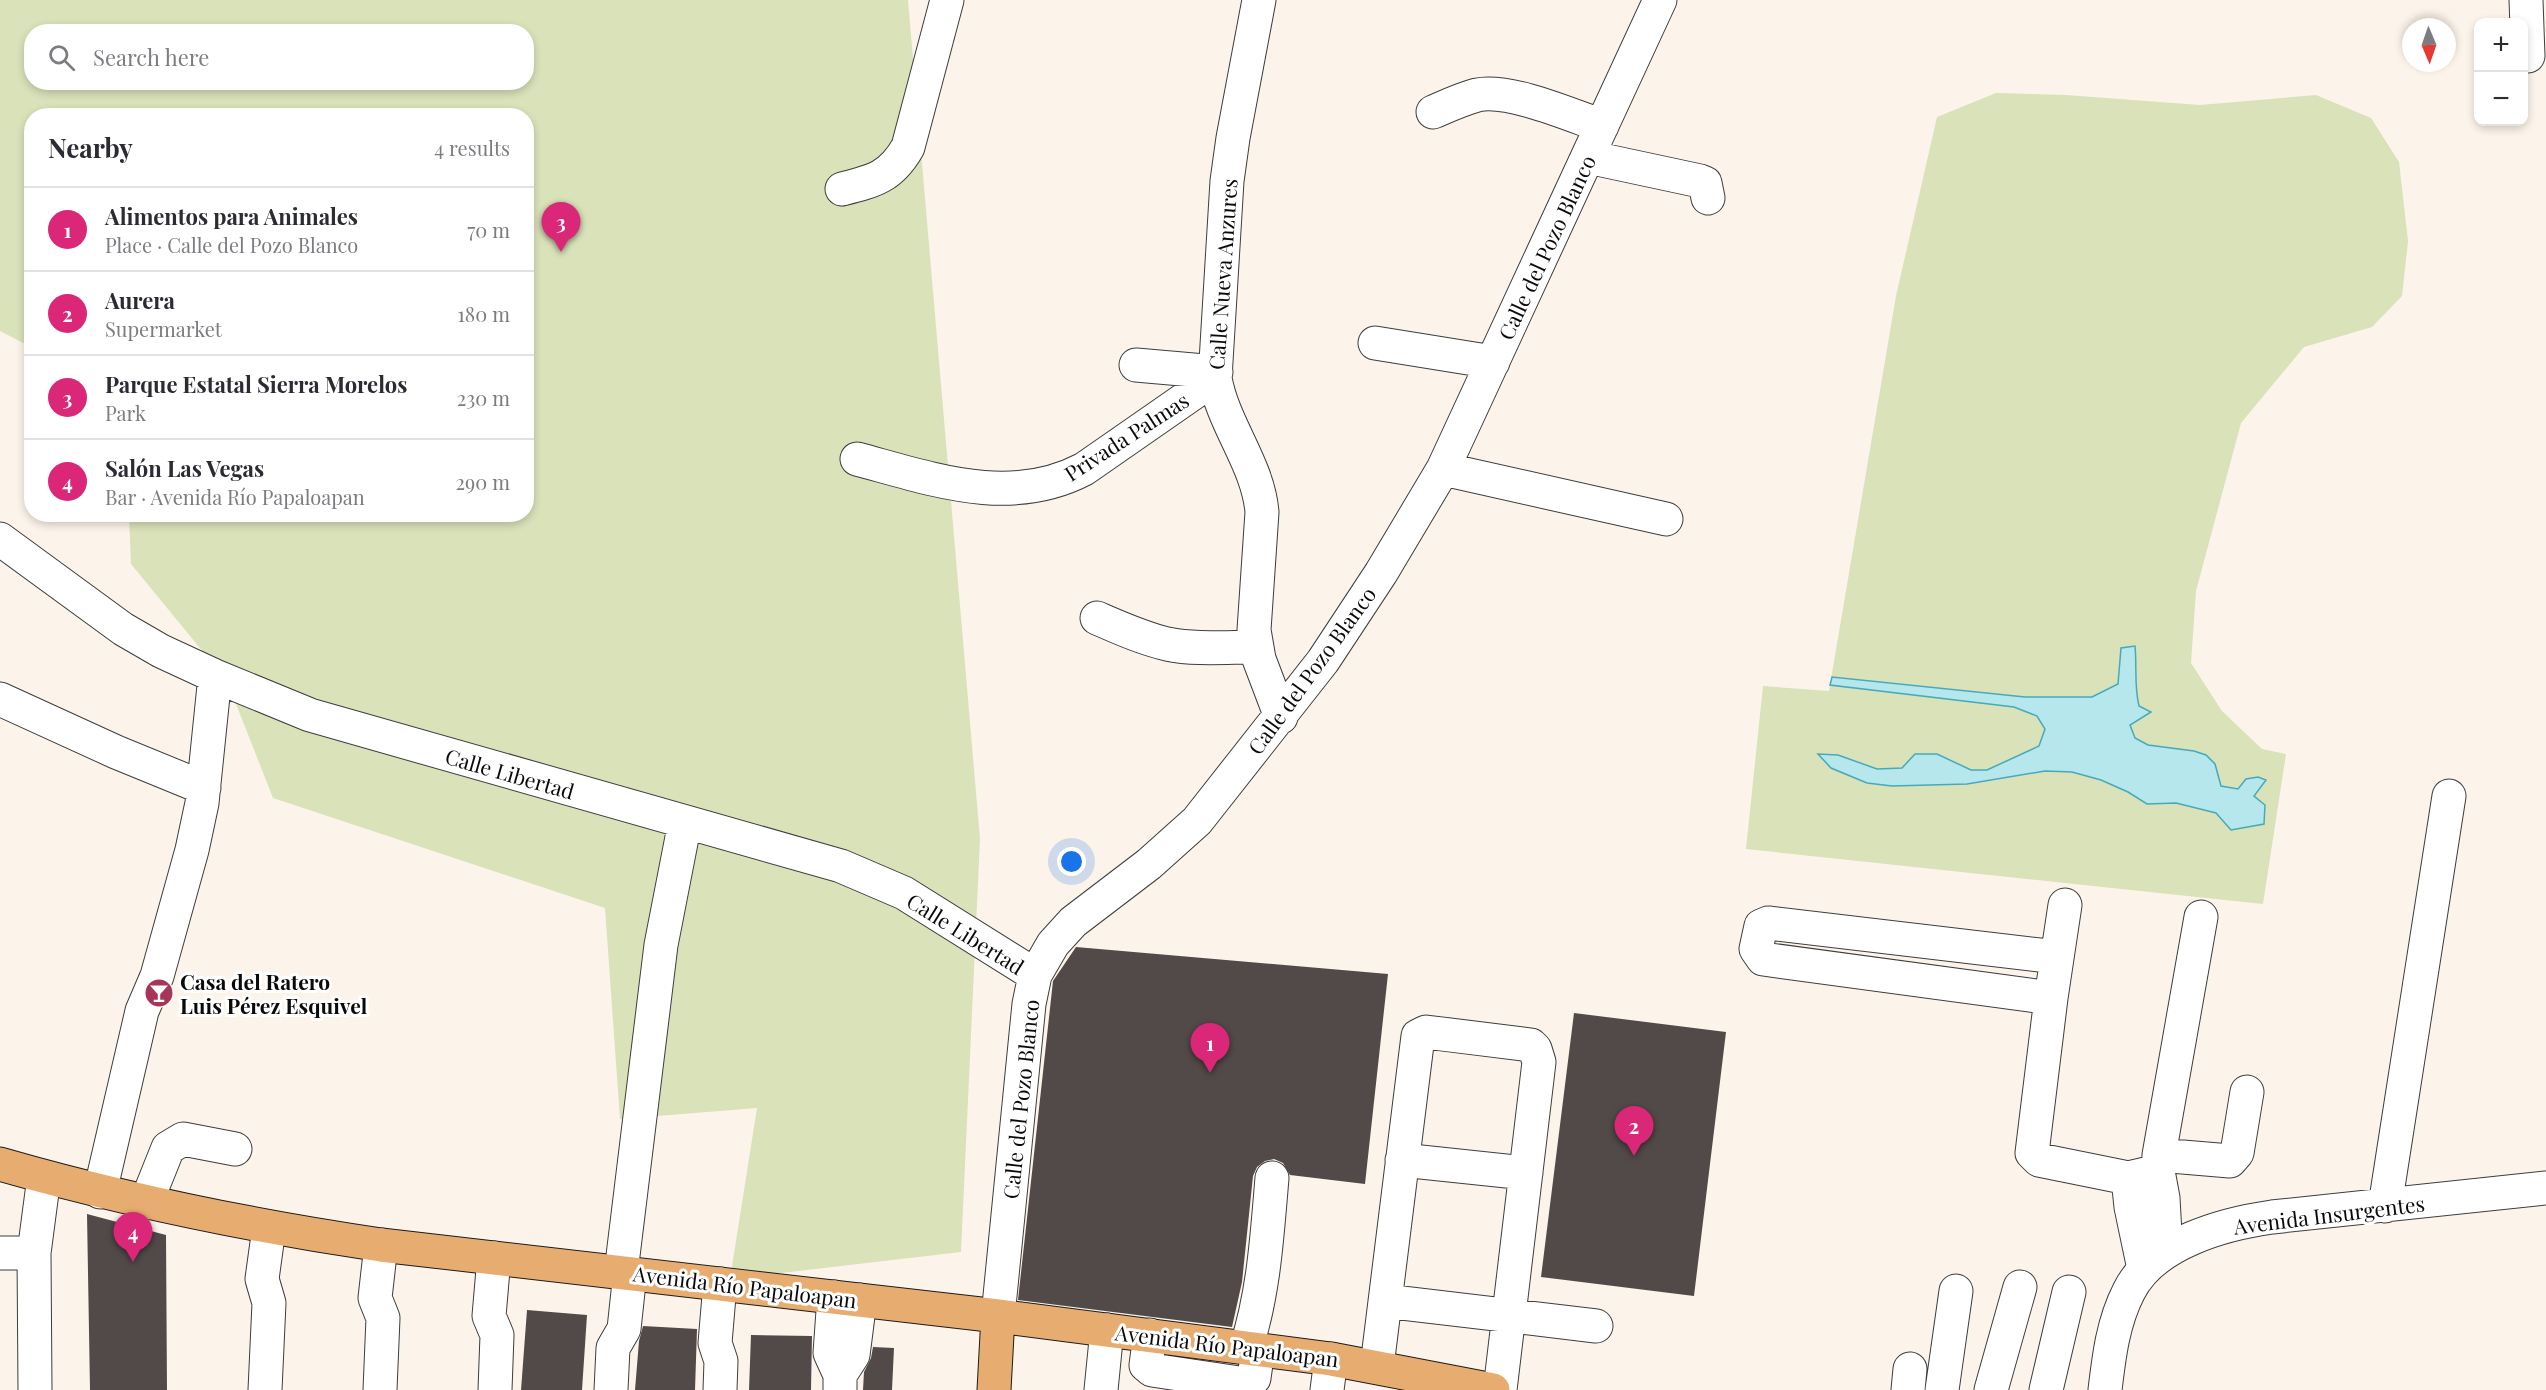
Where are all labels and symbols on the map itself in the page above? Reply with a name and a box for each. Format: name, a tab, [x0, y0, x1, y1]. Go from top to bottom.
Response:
north arrow	[2402, 18, 2456, 72]
street label: Calle del Pozo Blanco	[1491, 150, 1601, 344]
street label: Calle Nueva Anzures	[1201, 177, 1243, 371]
pin: 3	[542, 202, 580, 252]
street label: Privada Palmas	[1058, 385, 1194, 487]
street label: Calle del Pozo Blanco	[1241, 581, 1381, 759]
street label: Calle Libertad	[442, 741, 578, 805]
your location	[1057, 847, 1086, 876]
street label: Calle Libertad	[902, 886, 1030, 980]
place label: Casa del Ratero Luis Pérez Esquivel	[180, 967, 368, 1019]
bar icon: Casa del Ratero Luis Pérez Esquivel	[143, 977, 175, 1009]
street label: Calle del Pozo Blanco	[996, 998, 1044, 1200]
pin: 1	[1190, 1024, 1230, 1073]
pin: 2	[1614, 1106, 1654, 1156]
street label: Avenida Insurgentes	[2231, 1188, 2426, 1240]
pin: 4	[114, 1212, 152, 1262]
street label: Avenida Río Papaloapan	[631, 1258, 859, 1314]
street label: Avenida Río Papaloapan	[1113, 1317, 1341, 1373]

